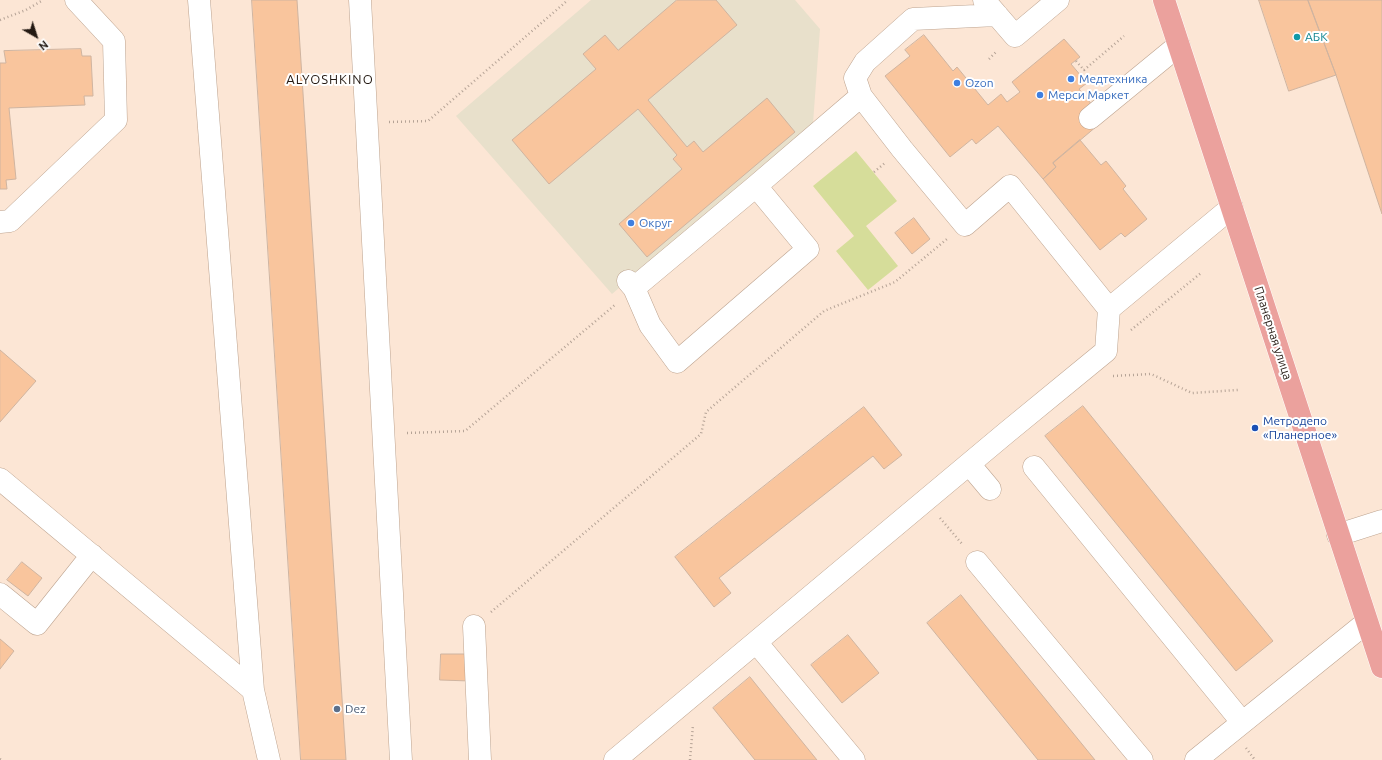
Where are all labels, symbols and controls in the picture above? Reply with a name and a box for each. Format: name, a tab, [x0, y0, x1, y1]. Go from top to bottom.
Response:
north arrow	[16, 16, 56, 56]
place label: АБК	[1305, 30, 1327, 44]
marker: АБК	[1292, 32, 1302, 42]
text: N	[37, 38, 51, 53]
district label: ALYOSHKINO	[286, 72, 374, 88]
place label: Медтехника	[1079, 72, 1148, 86]
marker: Медтехника	[1066, 74, 1076, 84]
place label: Ozon	[965, 76, 994, 90]
marker: Ozon	[952, 78, 962, 88]
place label: Мерси Маркет	[1048, 88, 1129, 102]
marker: Мерси Маркет	[1035, 90, 1045, 100]
place label: Округ	[639, 216, 672, 230]
marker: Округ	[626, 218, 636, 228]
street label: Планерная улица	[1251, 284, 1295, 382]
place label: Метродепо «Планерное»	[1263, 414, 1337, 442]
marker: Метродепо «Планерное»	[1250, 423, 1260, 433]
place label: Dez	[345, 702, 366, 716]
marker: Dez	[332, 704, 342, 714]

